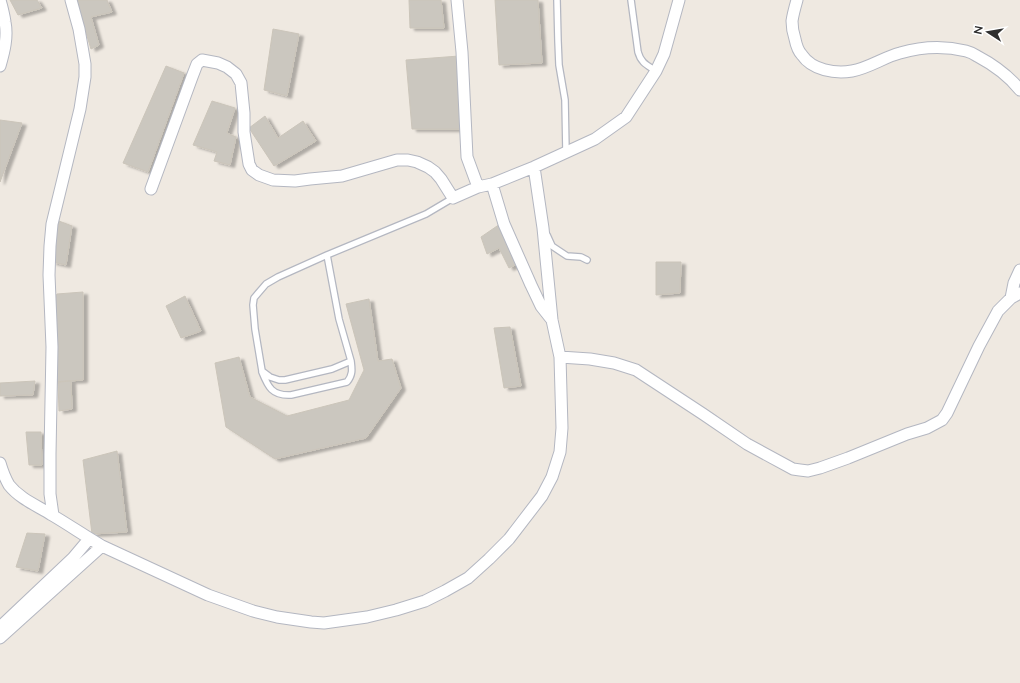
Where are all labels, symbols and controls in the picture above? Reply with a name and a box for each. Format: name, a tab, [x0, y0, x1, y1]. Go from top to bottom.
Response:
north arrow	[968, 12, 1008, 52]
text: N	[970, 24, 985, 35]

